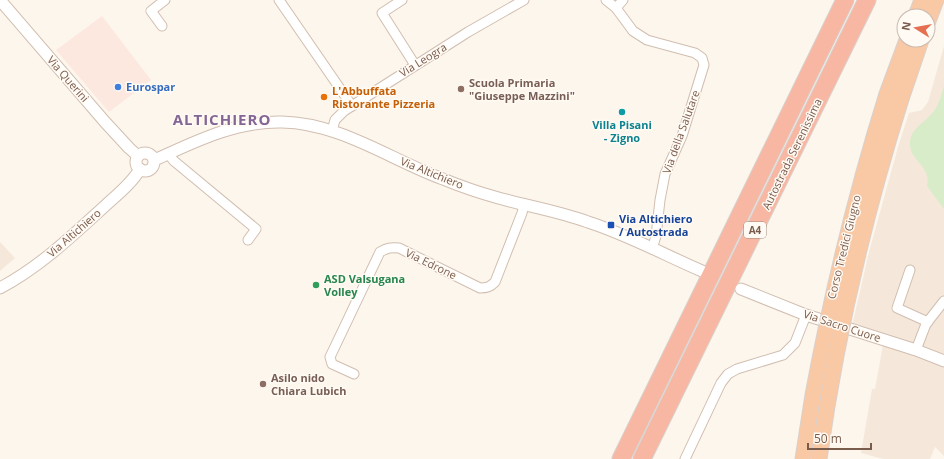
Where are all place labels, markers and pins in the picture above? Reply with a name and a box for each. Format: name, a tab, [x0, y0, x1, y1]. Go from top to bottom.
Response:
place label: Scuola Primaria "Giuseppe Mazzini"	[469, 75, 575, 103]
place label: Eurospar	[126, 79, 175, 94]
marker: Eurospar	[113, 82, 123, 92]
place label: L'Abbuffata Ristorante Pizzeria	[332, 83, 435, 111]
marker: Scuola Primaria "Giuseppe Mazzini"	[456, 84, 466, 94]
marker: L'Abbuffata Ristorante Pizzeria	[319, 92, 329, 102]
marker: Villa Pisani - Zigno	[617, 107, 627, 117]
place label: Villa Pisani - Zigno	[592, 117, 652, 145]
place label: Via Altichiero / Autostrada	[619, 211, 693, 239]
marker: Via Altichiero / Autostrada	[606, 220, 616, 230]
place label: ASD Valsugana Volley	[324, 271, 405, 299]
marker: ASD Valsugana Volley	[311, 280, 321, 290]
place label: Asilo nido Chiara Lubich	[271, 370, 346, 398]
marker: Asilo nido Chiara Lubich	[258, 379, 268, 389]

